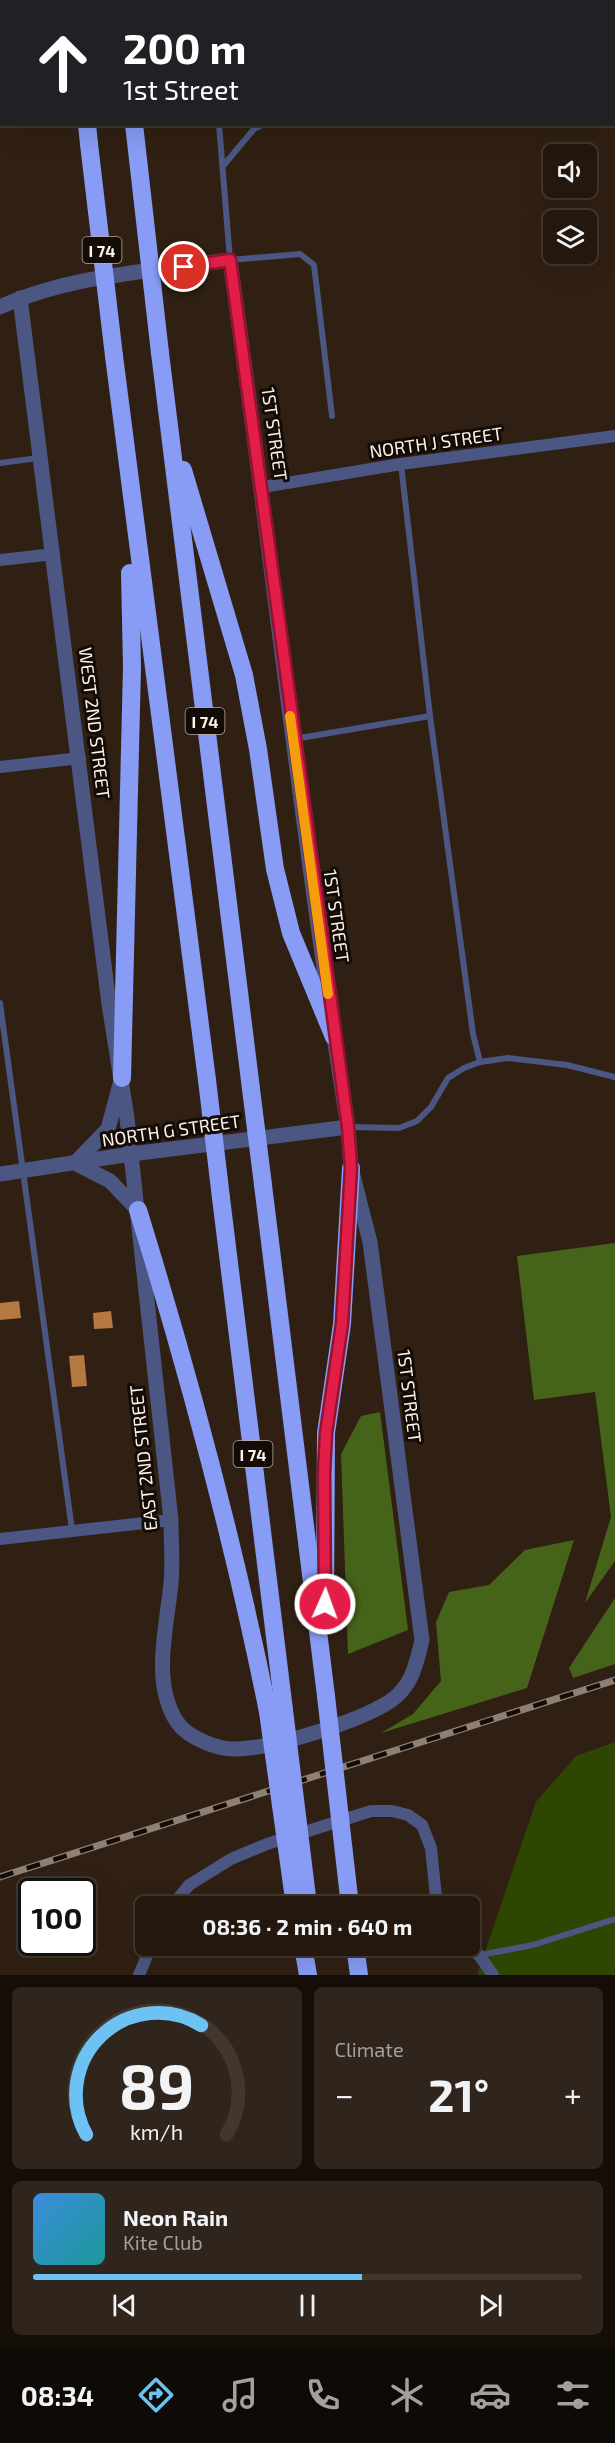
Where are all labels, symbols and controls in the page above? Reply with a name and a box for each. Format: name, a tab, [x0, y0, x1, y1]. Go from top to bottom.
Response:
text: 200 m	[123, 22, 246, 72]
icon: ahead	[24, 24, 102, 102]
text: 1st Street	[123, 73, 239, 105]
map controls	[543, 144, 597, 264]
button: sound	[543, 144, 597, 198]
button: layers	[543, 210, 597, 264]
road number: I 74	[82, 237, 122, 263]
pin	[158, 241, 209, 292]
icon: arrive	[167, 250, 200, 283]
street label: 1ST STREET	[258, 386, 292, 482]
street label: NORTH J STREET	[368, 422, 505, 462]
street label: WEST 2ND STREET	[75, 646, 115, 800]
road number: I 74	[186, 708, 224, 734]
street label: 1ST STREET	[320, 868, 354, 964]
street label: NORTH G STREET	[100, 1109, 242, 1151]
street label: 1ST STREET	[393, 1348, 427, 1444]
street label: EAST 2ND STREET	[124, 1383, 162, 1532]
road number: I 74	[234, 1441, 272, 1467]
position arrow	[293, 1572, 357, 1636]
speed limit sign: 100	[18, 1878, 96, 1956]
text: 08:36 · 2 min · 640 m	[203, 1913, 412, 1939]
text: Climate	[335, 2037, 404, 2061]
text: 89	[119, 2047, 195, 2122]
text: 21°	[428, 2067, 489, 2121]
text: −	[335, 2074, 354, 2114]
text: +	[564, 2074, 582, 2114]
text: km/h	[130, 2119, 183, 2144]
text: Neon Rain	[123, 2204, 228, 2230]
text: Kite Club	[123, 2230, 203, 2254]
icon: previous	[108, 2289, 141, 2322]
icon: pause	[291, 2289, 324, 2322]
icon: next	[474, 2289, 507, 2322]
icon: directions	[135, 2374, 177, 2416]
icon: music	[219, 2374, 261, 2416]
icon: phone	[302, 2374, 344, 2416]
icon: climate	[386, 2374, 428, 2416]
icon: car	[469, 2374, 511, 2416]
icon: filters	[552, 2374, 594, 2416]
text: 08:34	[21, 2379, 94, 2411]

